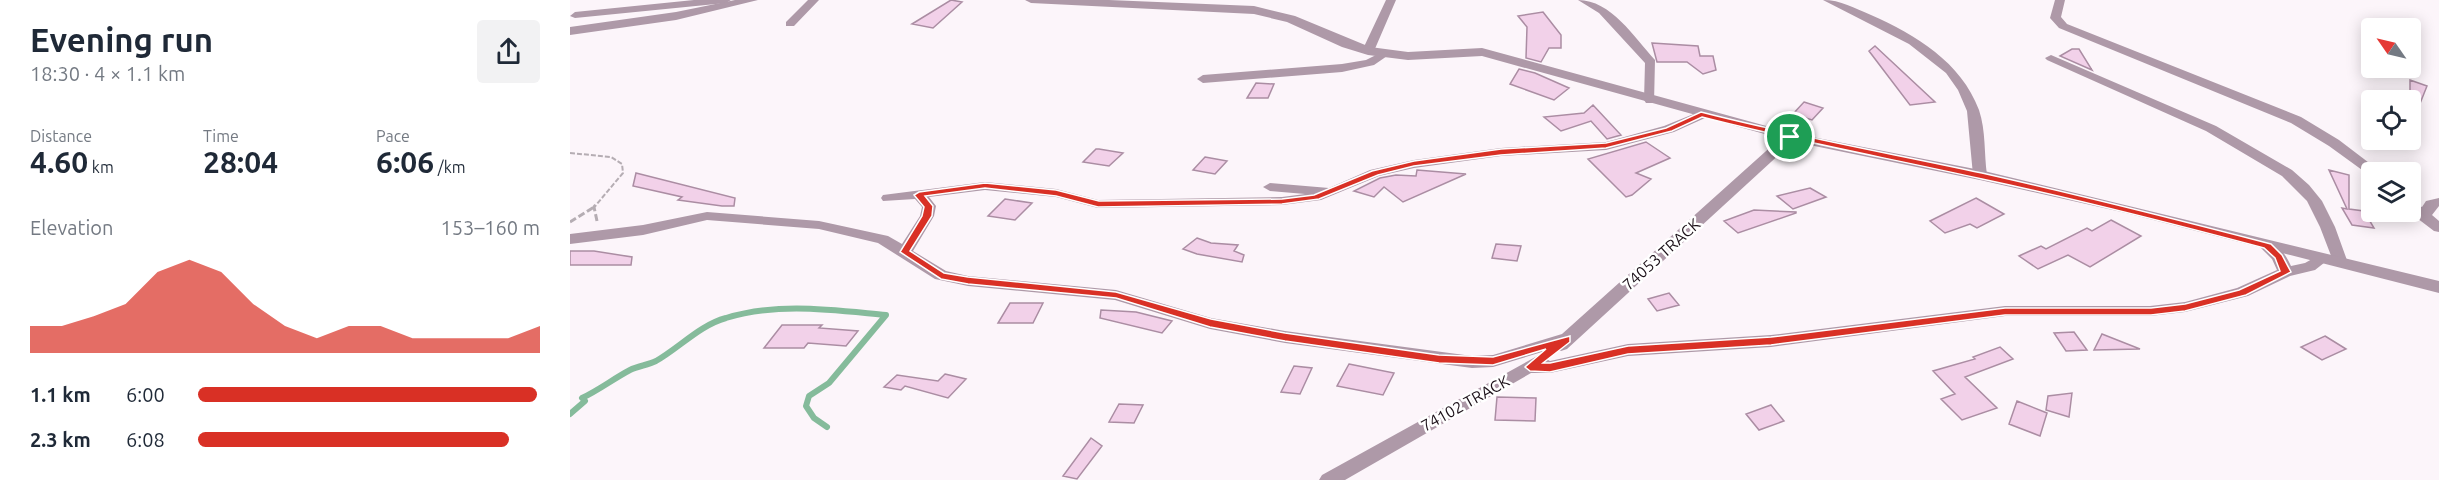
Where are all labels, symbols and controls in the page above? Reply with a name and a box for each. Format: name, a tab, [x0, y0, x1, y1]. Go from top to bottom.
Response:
north arrow	[2361, 18, 2421, 78]
map controls	[2361, 18, 2421, 222]
button: share	[477, 20, 540, 83]
text: Evening run	[30, 21, 213, 58]
text: 18:30 · 4 × 1.1 km	[30, 62, 185, 85]
button: locate	[2361, 90, 2421, 150]
pin	[1764, 111, 1815, 162]
icon: arrive	[1773, 120, 1806, 153]
text: Distance	[30, 127, 92, 145]
text: Time	[203, 127, 239, 145]
text: Pace	[376, 127, 410, 145]
text: 4.60	[30, 145, 88, 179]
text: 28:04	[203, 145, 278, 179]
text: 6:06	[376, 145, 434, 179]
text: km	[88, 158, 114, 176]
text: /km	[434, 158, 466, 176]
button: layers	[2361, 162, 2421, 222]
street label: 74053 TRACK	[1619, 214, 1704, 293]
text: Elevation	[30, 216, 113, 239]
text: 153–160 m	[441, 216, 540, 239]
street label: 74102 TRACK	[1418, 371, 1512, 435]
text: 1.1 km	[30, 383, 91, 406]
text: 6:00	[126, 383, 165, 406]
text: 2.3 km	[30, 428, 91, 451]
text: 6:08	[126, 428, 165, 451]

